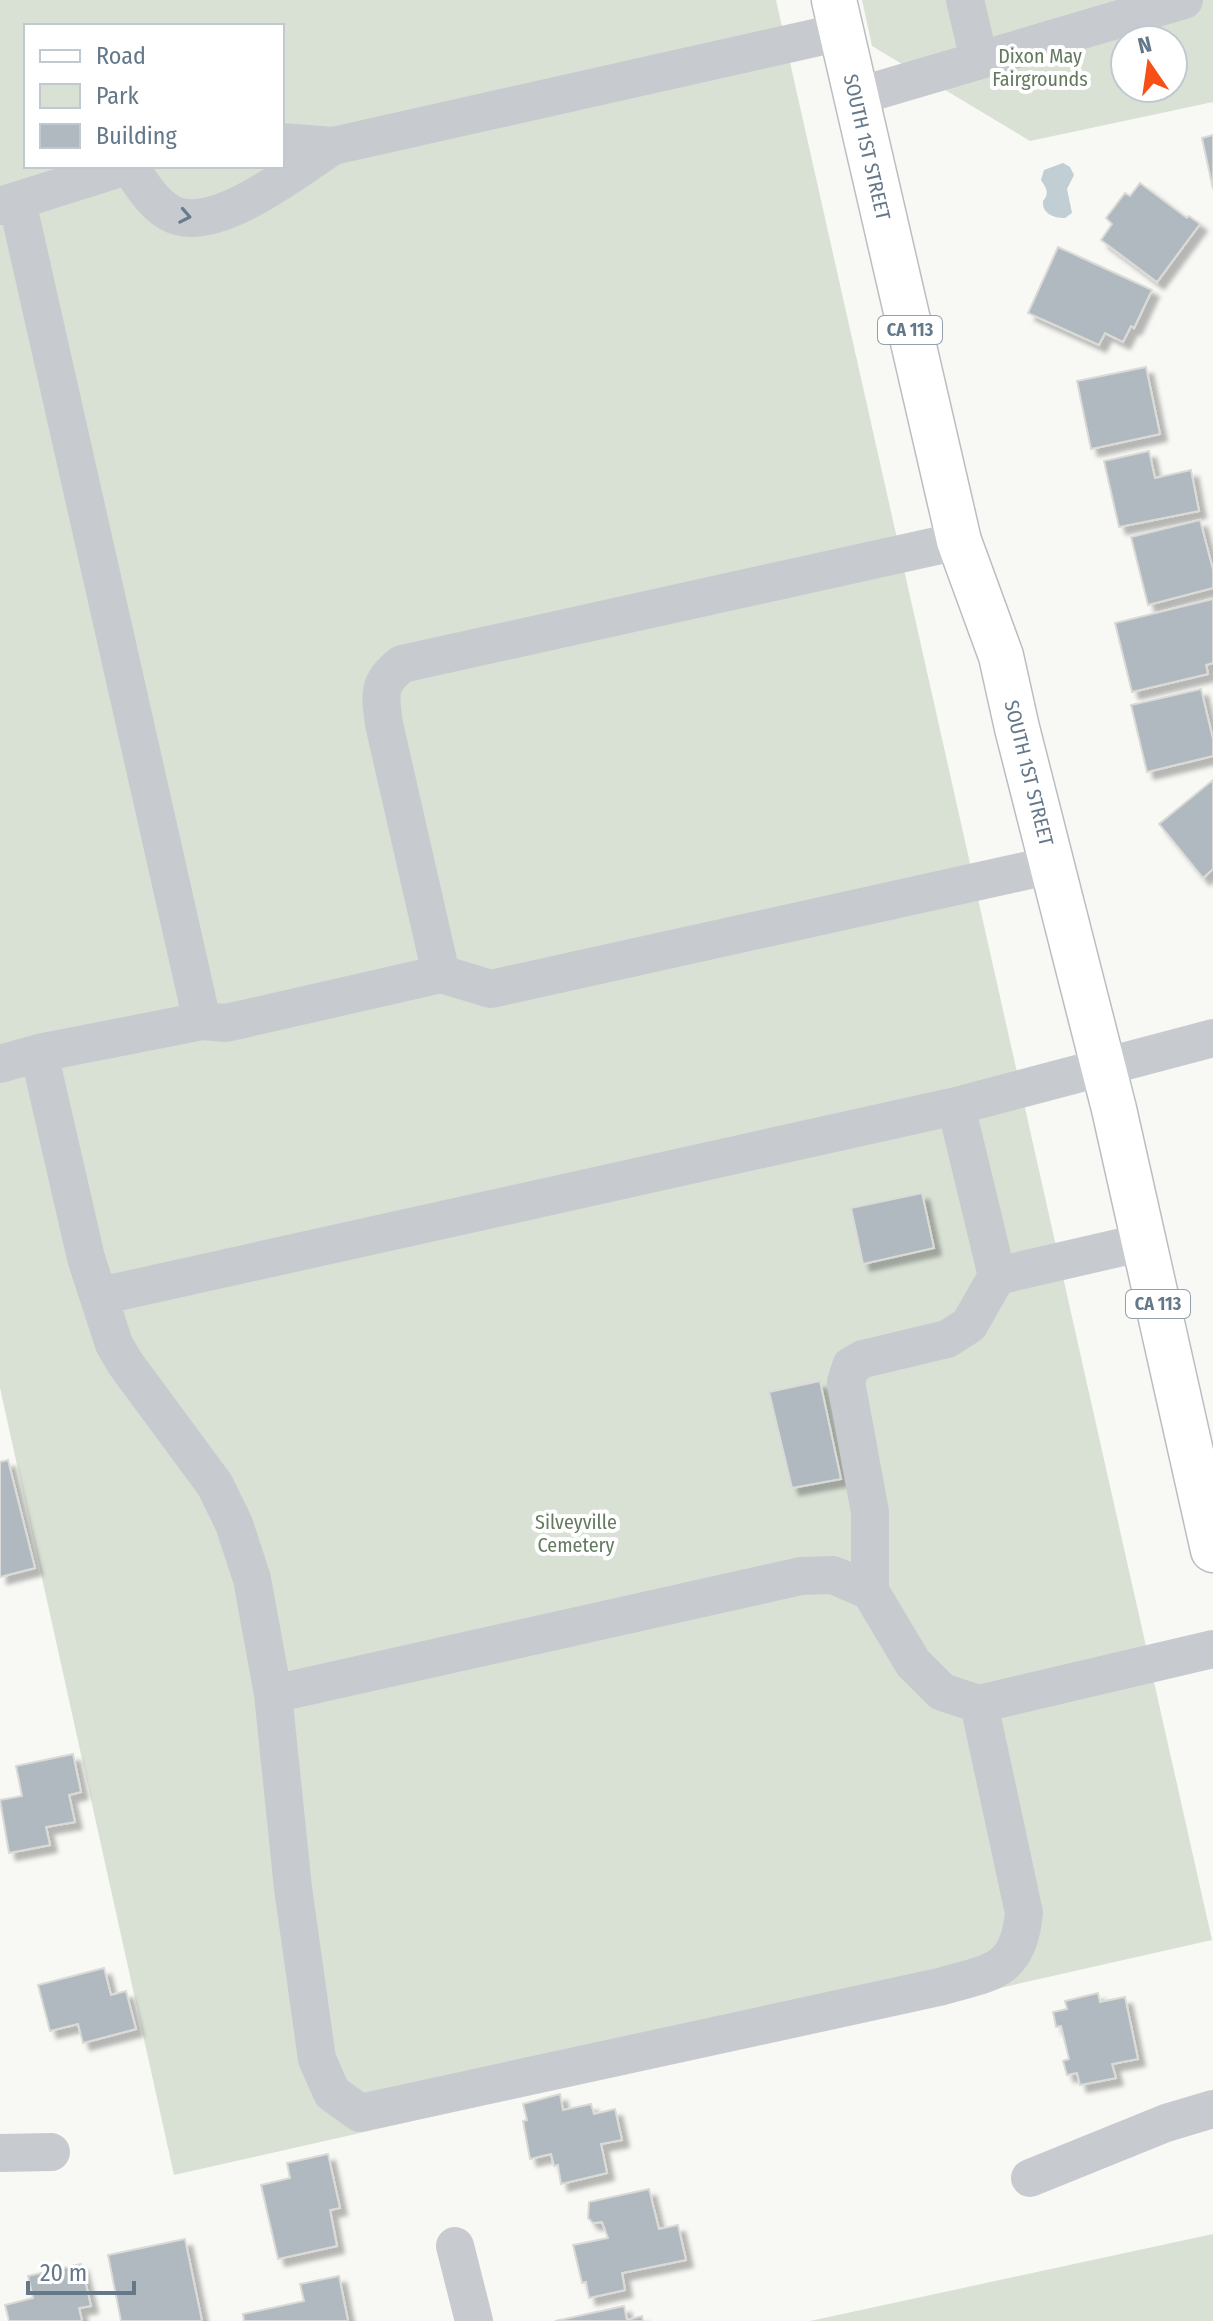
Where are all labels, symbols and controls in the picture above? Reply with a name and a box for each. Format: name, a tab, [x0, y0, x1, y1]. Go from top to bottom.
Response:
legend	[24, 24, 284, 168]
north arrow	[1109, 24, 1189, 104]
text: N	[1135, 30, 1154, 60]
text: Road	[96, 42, 146, 70]
park label: Dixon May Fairgrounds	[992, 44, 1088, 91]
street label: SOUTH 1ST STREET	[839, 72, 896, 223]
text: Park	[96, 82, 139, 110]
text: Building	[96, 122, 178, 150]
one-way arrow	[178, 207, 191, 224]
road number: CA 113	[878, 316, 942, 344]
street label: SOUTH 1ST STREET	[999, 698, 1059, 849]
road number: CA 113	[1126, 1290, 1190, 1318]
park label: Silveyville Cemetery	[535, 1510, 617, 1557]
scale bar	[28, 2245, 134, 2295]
text: 20 m	[40, 2259, 87, 2287]

